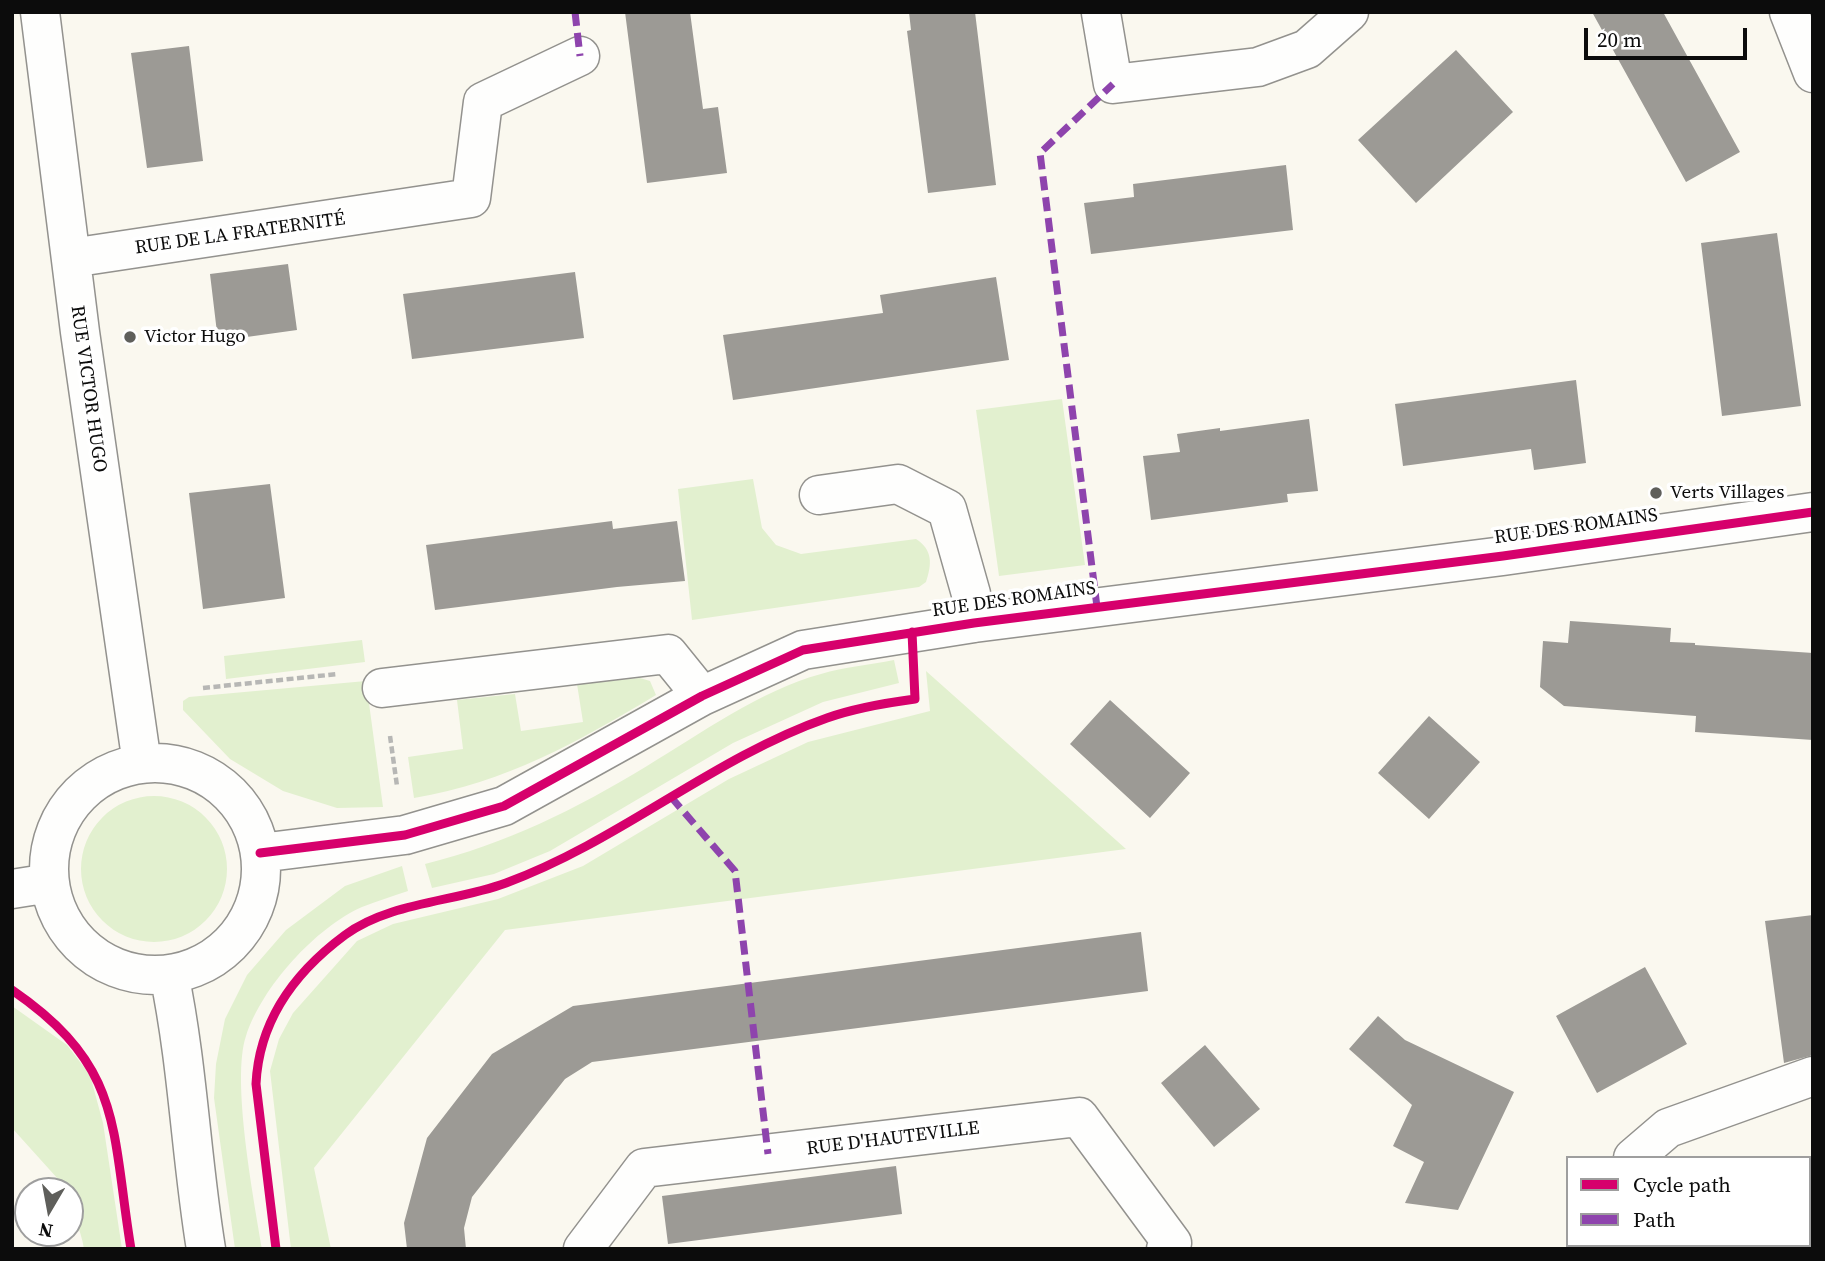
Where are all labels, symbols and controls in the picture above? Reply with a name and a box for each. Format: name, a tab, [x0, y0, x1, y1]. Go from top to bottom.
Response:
scale bar	[1587, 14, 1750, 58]
text: 20 m	[1597, 25, 1642, 54]
street label: RUE DE LA FRATERNITÉ	[133, 208, 347, 260]
street label: RUE VICTOR HUGO	[65, 304, 111, 474]
place label: Victor Hugo	[144, 326, 246, 348]
marker: Victor Hugo	[122, 329, 138, 345]
place label: Verts Villages	[1670, 482, 1784, 504]
marker: Verts Villages	[1648, 485, 1664, 501]
street label: RUE DES ROMAINS	[1493, 504, 1659, 550]
street label: RUE DES ROMAINS	[931, 577, 1097, 623]
street label: RUE D'HAUTEVILLE	[805, 1117, 981, 1161]
legend	[1566, 1156, 1811, 1247]
text: Cycle path	[1633, 1170, 1731, 1199]
north arrow	[14, 1177, 84, 1247]
text: Path	[1633, 1205, 1676, 1234]
text: N	[37, 1217, 55, 1245]

